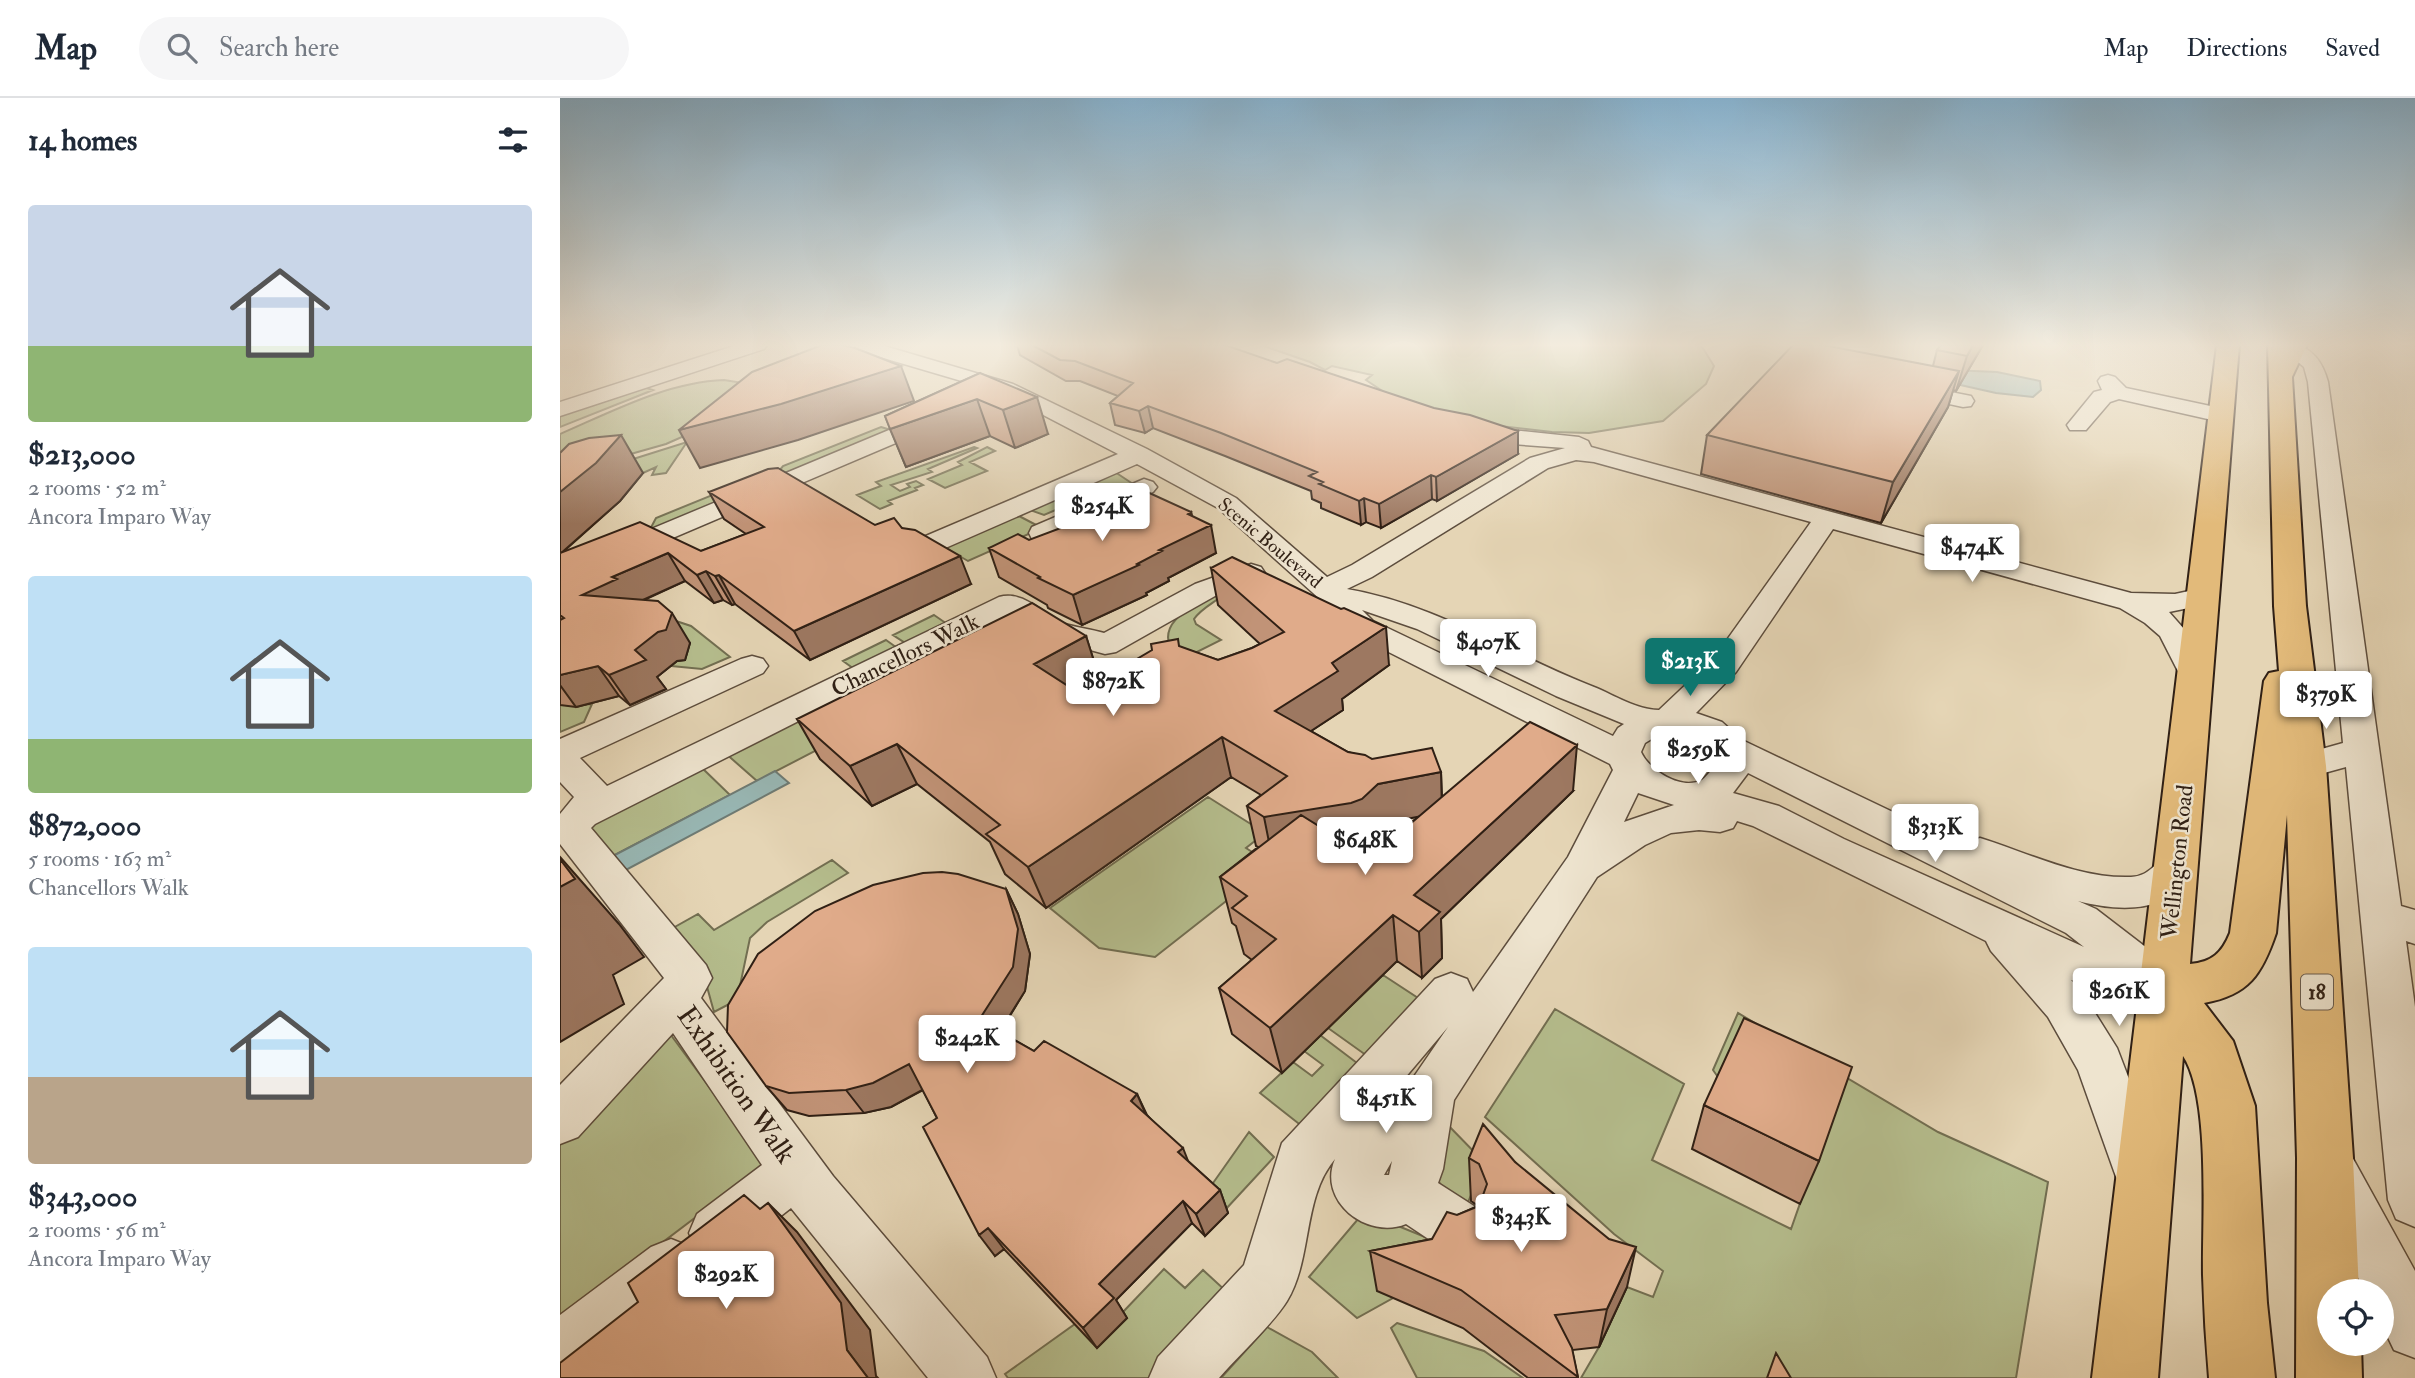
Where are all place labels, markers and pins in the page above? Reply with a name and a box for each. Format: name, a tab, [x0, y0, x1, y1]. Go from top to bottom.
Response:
pin: $254K	[1053, 484, 1151, 543]
pin: $474K	[1923, 524, 2021, 584]
pin: $407K	[1439, 620, 1537, 679]
pin: $213K	[1641, 638, 1739, 698]
pin: $872K	[1064, 658, 1162, 718]
pin: $379K	[2277, 672, 2375, 731]
pin: $259K	[1649, 726, 1747, 786]
pin: $313K	[1886, 804, 1984, 864]
pin: $648K	[1316, 818, 1414, 877]
pin: $261K	[2070, 968, 2168, 1028]
pin: $242K	[918, 1016, 1016, 1075]
pin: $451K	[1337, 1076, 1435, 1135]
pin: $343K	[1472, 1194, 1570, 1254]
pin: $292K	[677, 1252, 775, 1311]

